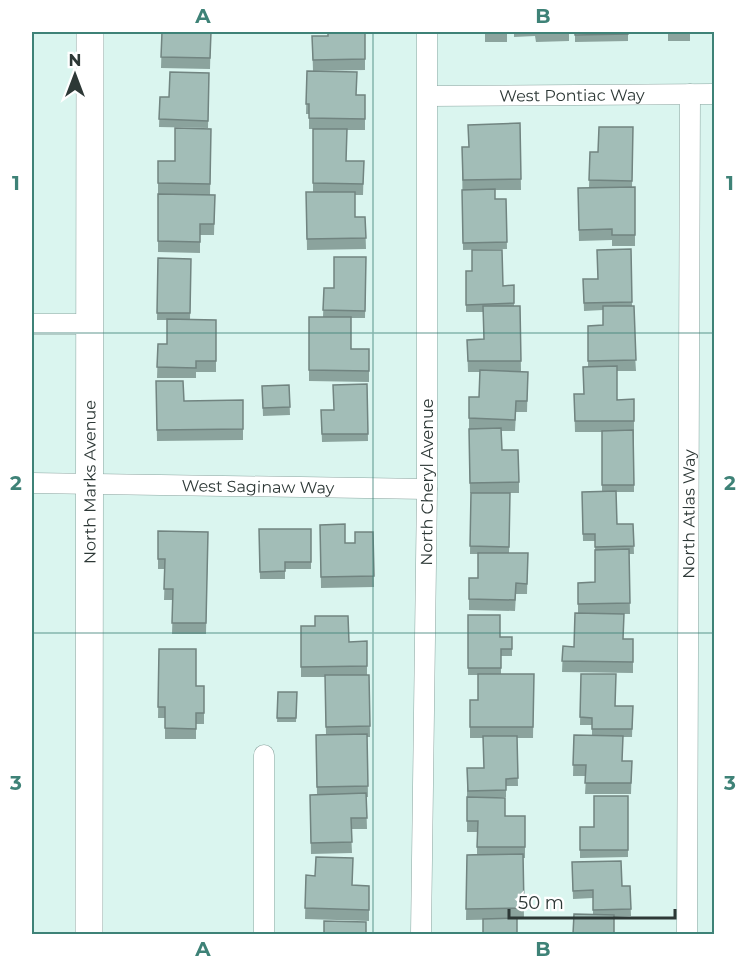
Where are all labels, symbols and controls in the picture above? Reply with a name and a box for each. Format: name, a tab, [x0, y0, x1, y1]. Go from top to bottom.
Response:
text: A	[194, 4, 211, 28]
text: B	[535, 4, 551, 28]
north arrow	[45, 45, 105, 105]
text: N	[69, 51, 81, 70]
street label: West Pontiac Way	[499, 85, 645, 105]
text: 1	[12, 171, 20, 195]
text: 1	[726, 171, 734, 195]
street label: North Cheryl Avenue	[416, 399, 437, 566]
street label: North Marks Avenue	[80, 400, 99, 564]
street label: North Atlas Way	[679, 449, 698, 579]
text: 2	[10, 471, 22, 495]
text: 2	[724, 471, 736, 495]
street label: West Saginaw Way	[181, 476, 335, 497]
text: 3	[9, 771, 22, 795]
text: 3	[723, 771, 736, 795]
scale bar	[509, 882, 676, 920]
text: 50 m	[518, 892, 564, 914]
text: A	[194, 937, 211, 961]
text: B	[535, 937, 551, 961]

